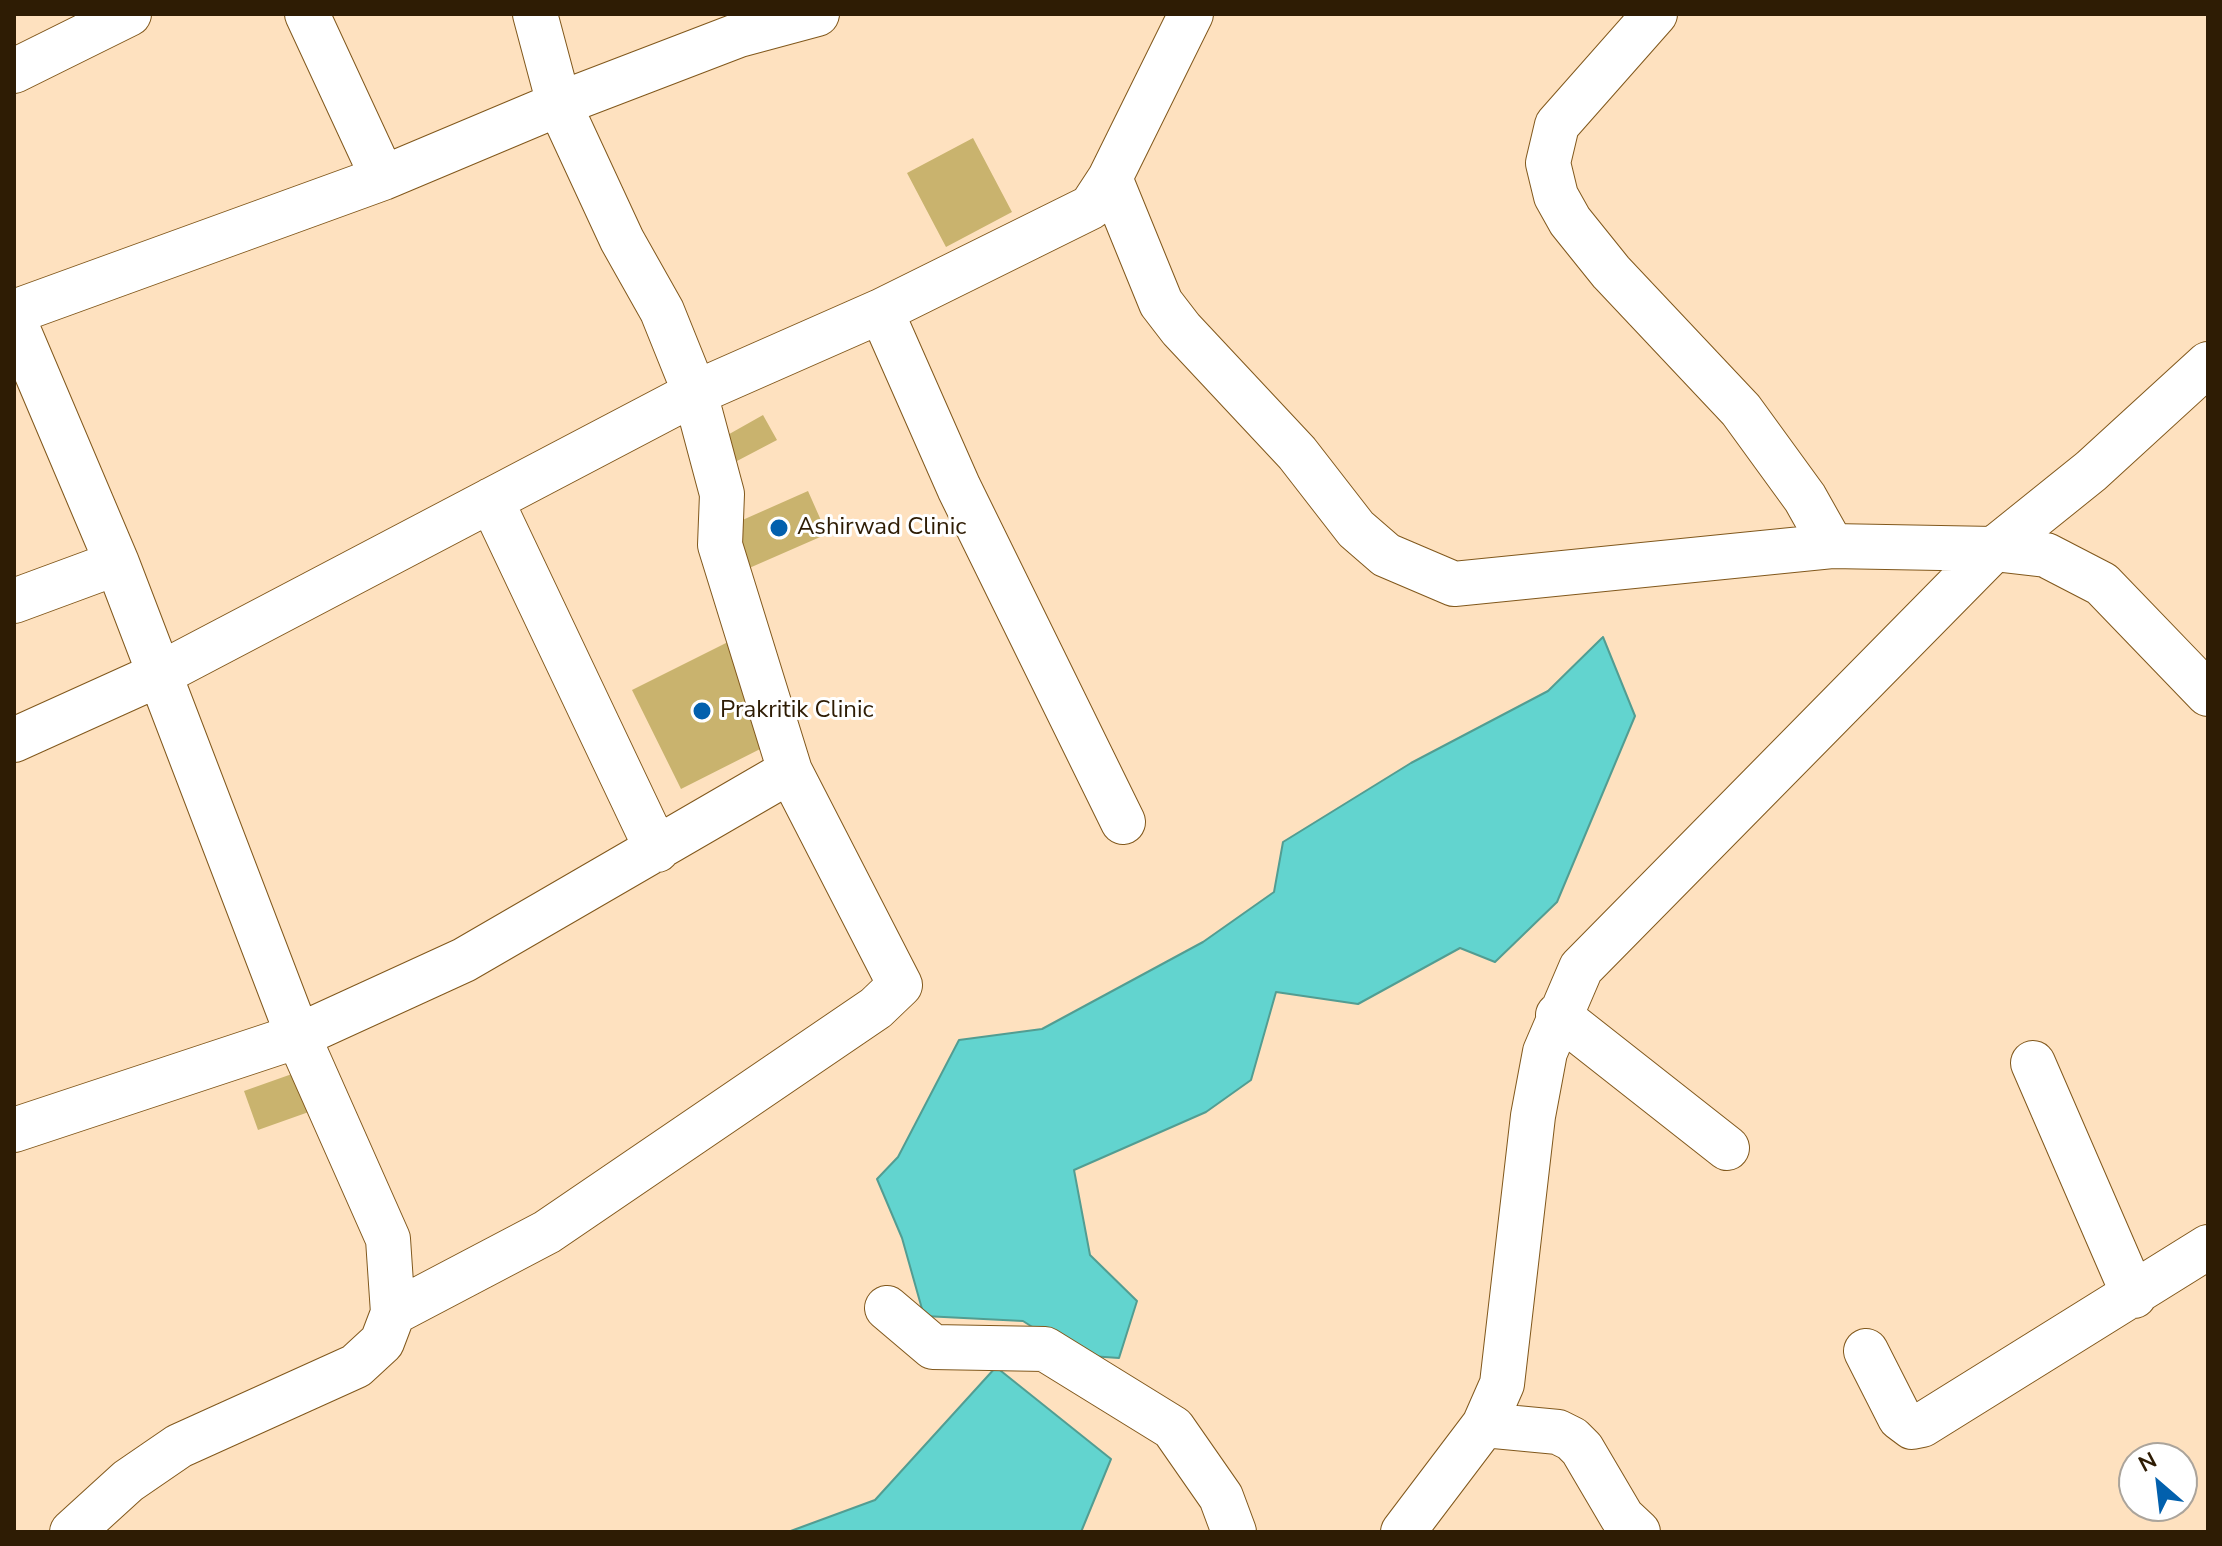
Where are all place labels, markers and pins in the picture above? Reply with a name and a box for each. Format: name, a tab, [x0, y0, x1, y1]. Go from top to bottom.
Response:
place label: Ashirwad Clinic	[797, 514, 966, 542]
marker: Ashirwad Clinic	[768, 517, 790, 539]
place label: Prakritik Clinic	[720, 697, 874, 725]
marker: Prakritik Clinic	[691, 700, 713, 722]

